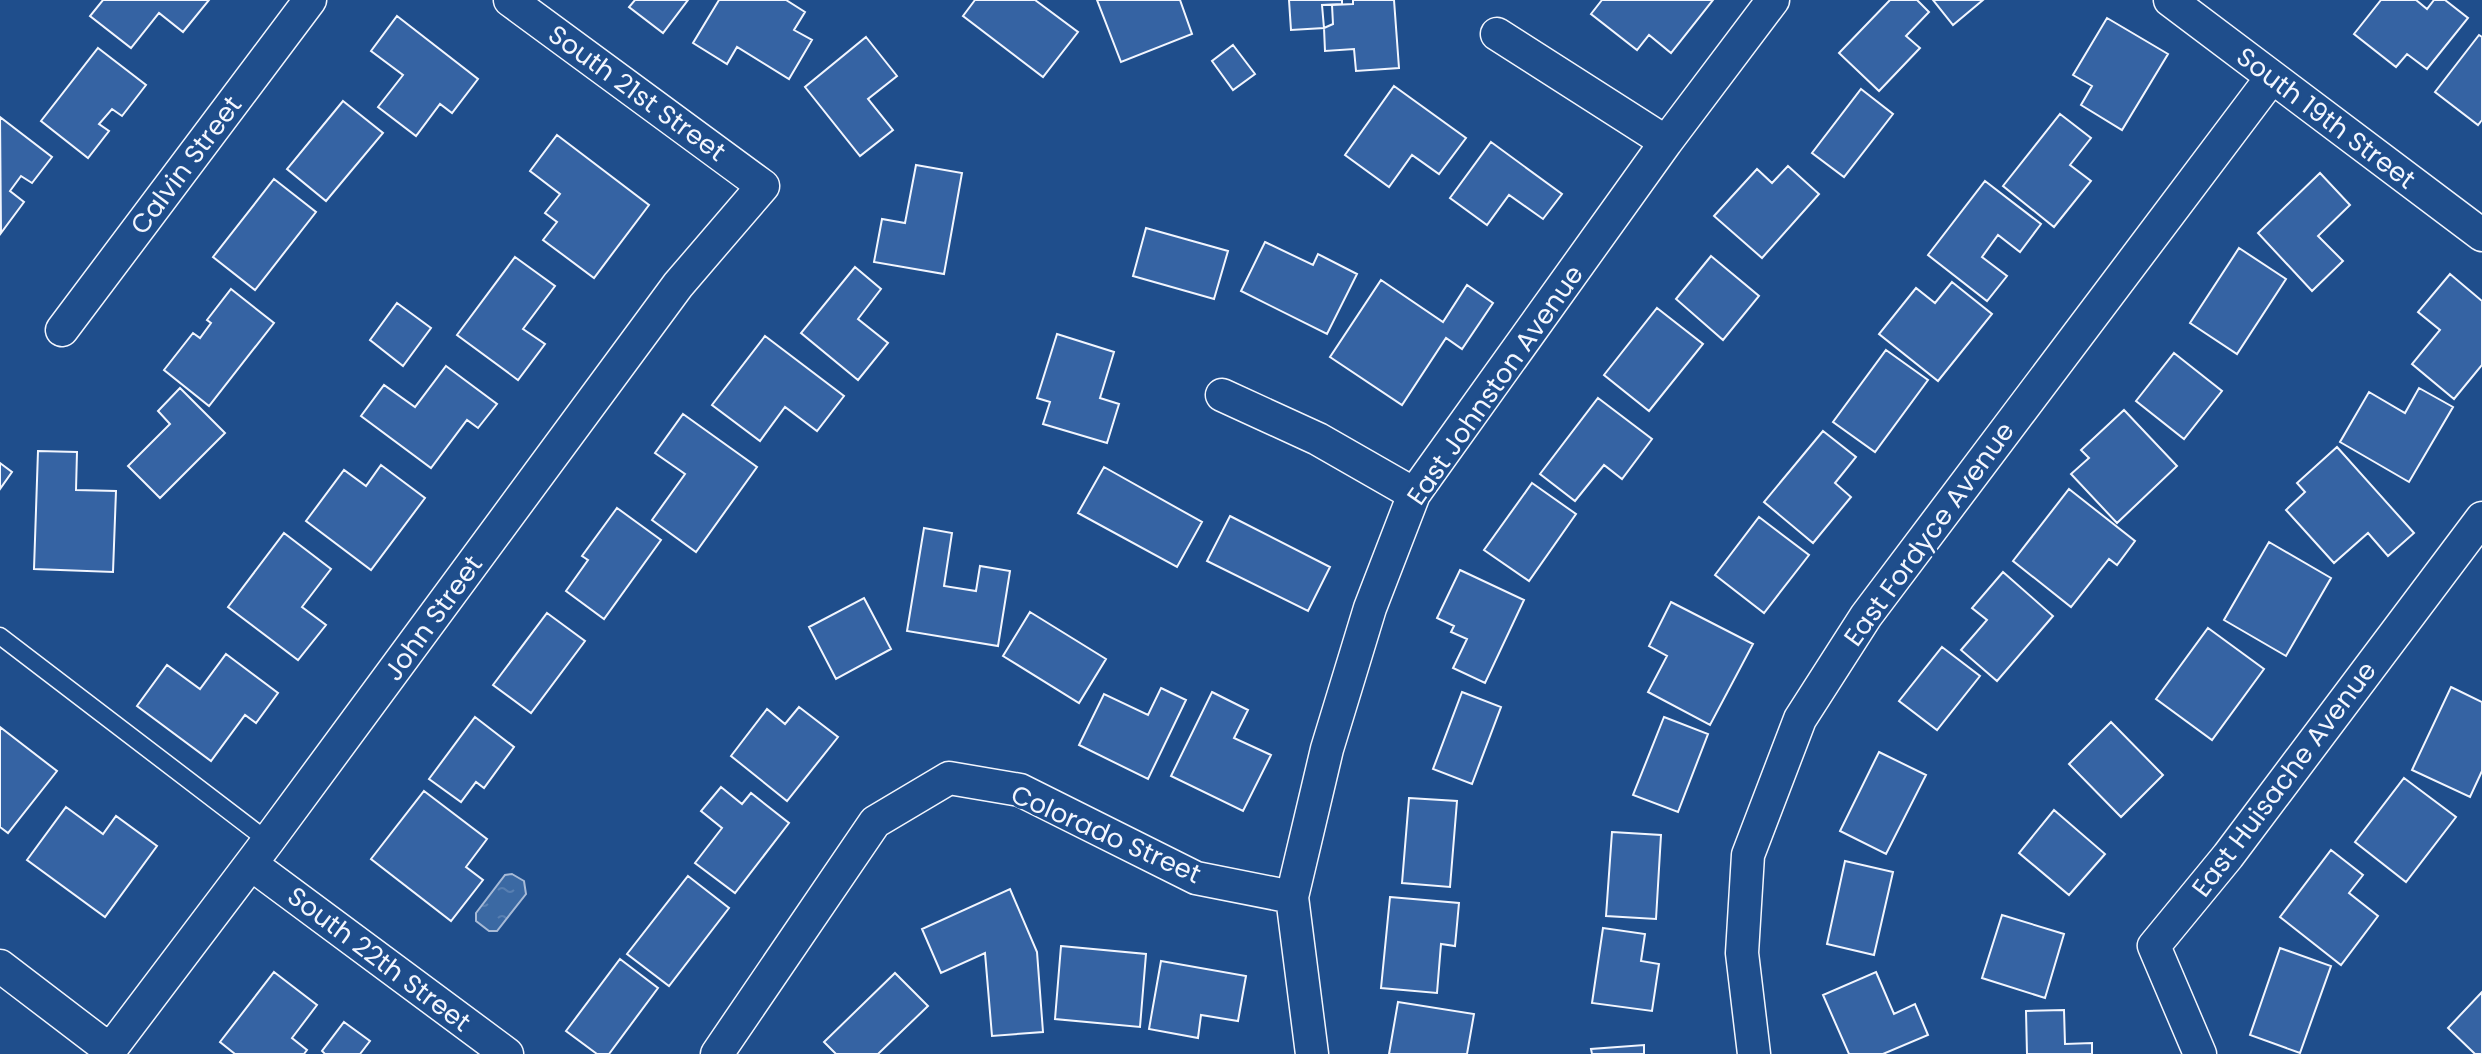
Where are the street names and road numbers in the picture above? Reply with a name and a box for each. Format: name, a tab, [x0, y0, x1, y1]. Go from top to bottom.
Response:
street label: South 21st Street	[541, 16, 733, 170]
street label: South 19th Street	[2229, 39, 2423, 197]
street label: Calvin Street	[122, 88, 250, 242]
street label: East Johnston Avenue	[1398, 258, 1592, 512]
street label: East Fordyce Avenue	[1835, 415, 2023, 653]
street label: John Street	[375, 548, 491, 688]
street label: East Huisache Avenue	[2184, 654, 2384, 904]
street label: Colorado Street	[1005, 776, 1207, 892]
street label: South 22th Street	[280, 878, 478, 1040]

